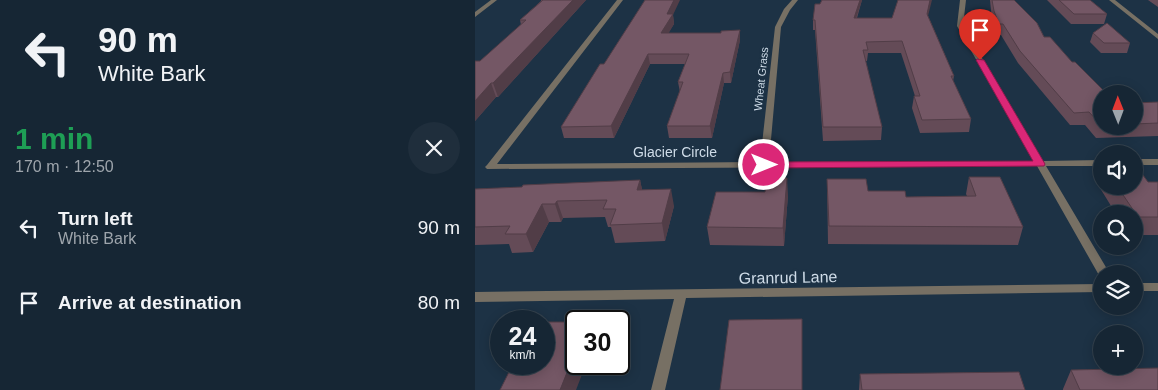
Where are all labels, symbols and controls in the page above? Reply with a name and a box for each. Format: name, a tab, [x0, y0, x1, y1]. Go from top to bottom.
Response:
pin	[959, 9, 1001, 60]
icon: arrive	[966, 16, 994, 44]
icon: left	[15, 20, 80, 85]
text: 90 m	[98, 20, 178, 59]
street label: Wheat Grass	[752, 46, 770, 112]
text: White Bark	[98, 61, 206, 86]
north arrow	[1093, 85, 1143, 135]
map controls	[1093, 85, 1143, 375]
text: 1 min	[15, 122, 93, 155]
button: close	[408, 122, 460, 174]
position arrow	[737, 138, 789, 190]
street label: Glacier Circle	[633, 144, 717, 160]
button: sound	[1093, 145, 1143, 195]
text: 170 m · 12:50	[15, 158, 114, 175]
button: search	[1093, 205, 1143, 255]
text: Turn left	[58, 208, 133, 229]
icon: left	[15, 214, 43, 242]
text: 90 m	[418, 217, 460, 238]
text: White Bark	[58, 230, 136, 247]
button: layers	[1093, 265, 1143, 315]
street label: Granrud Lane	[739, 268, 838, 287]
icon: arrive	[15, 289, 43, 317]
text: Arrive at destination	[58, 292, 242, 313]
text: 80 m	[418, 292, 460, 313]
speed limit sign: 30	[565, 310, 630, 375]
text: 24	[509, 322, 536, 350]
button: +	[1093, 325, 1143, 375]
text: km/h	[509, 348, 536, 362]

